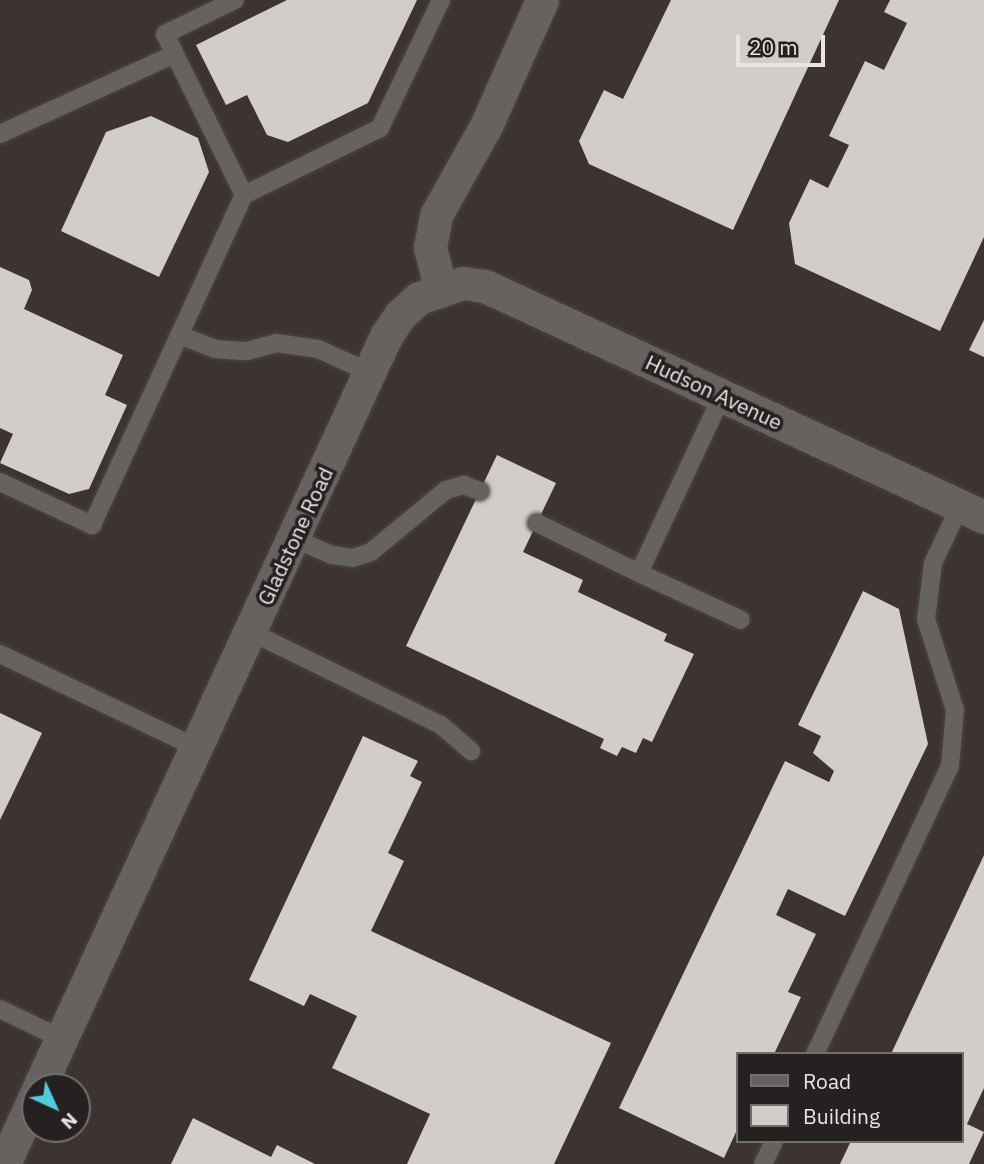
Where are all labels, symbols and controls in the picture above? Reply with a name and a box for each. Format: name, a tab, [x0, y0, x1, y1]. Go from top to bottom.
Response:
scale bar	[739, 21, 828, 65]
text: 20 m	[749, 33, 798, 61]
street label: Hudson Avenue	[642, 349, 786, 435]
street label: Gladstone Road	[252, 463, 338, 609]
legend	[736, 1052, 963, 1143]
text: Road	[803, 1067, 851, 1095]
north arrow	[21, 1073, 91, 1143]
text: Building	[803, 1102, 880, 1130]
text: N	[56, 1108, 83, 1135]

